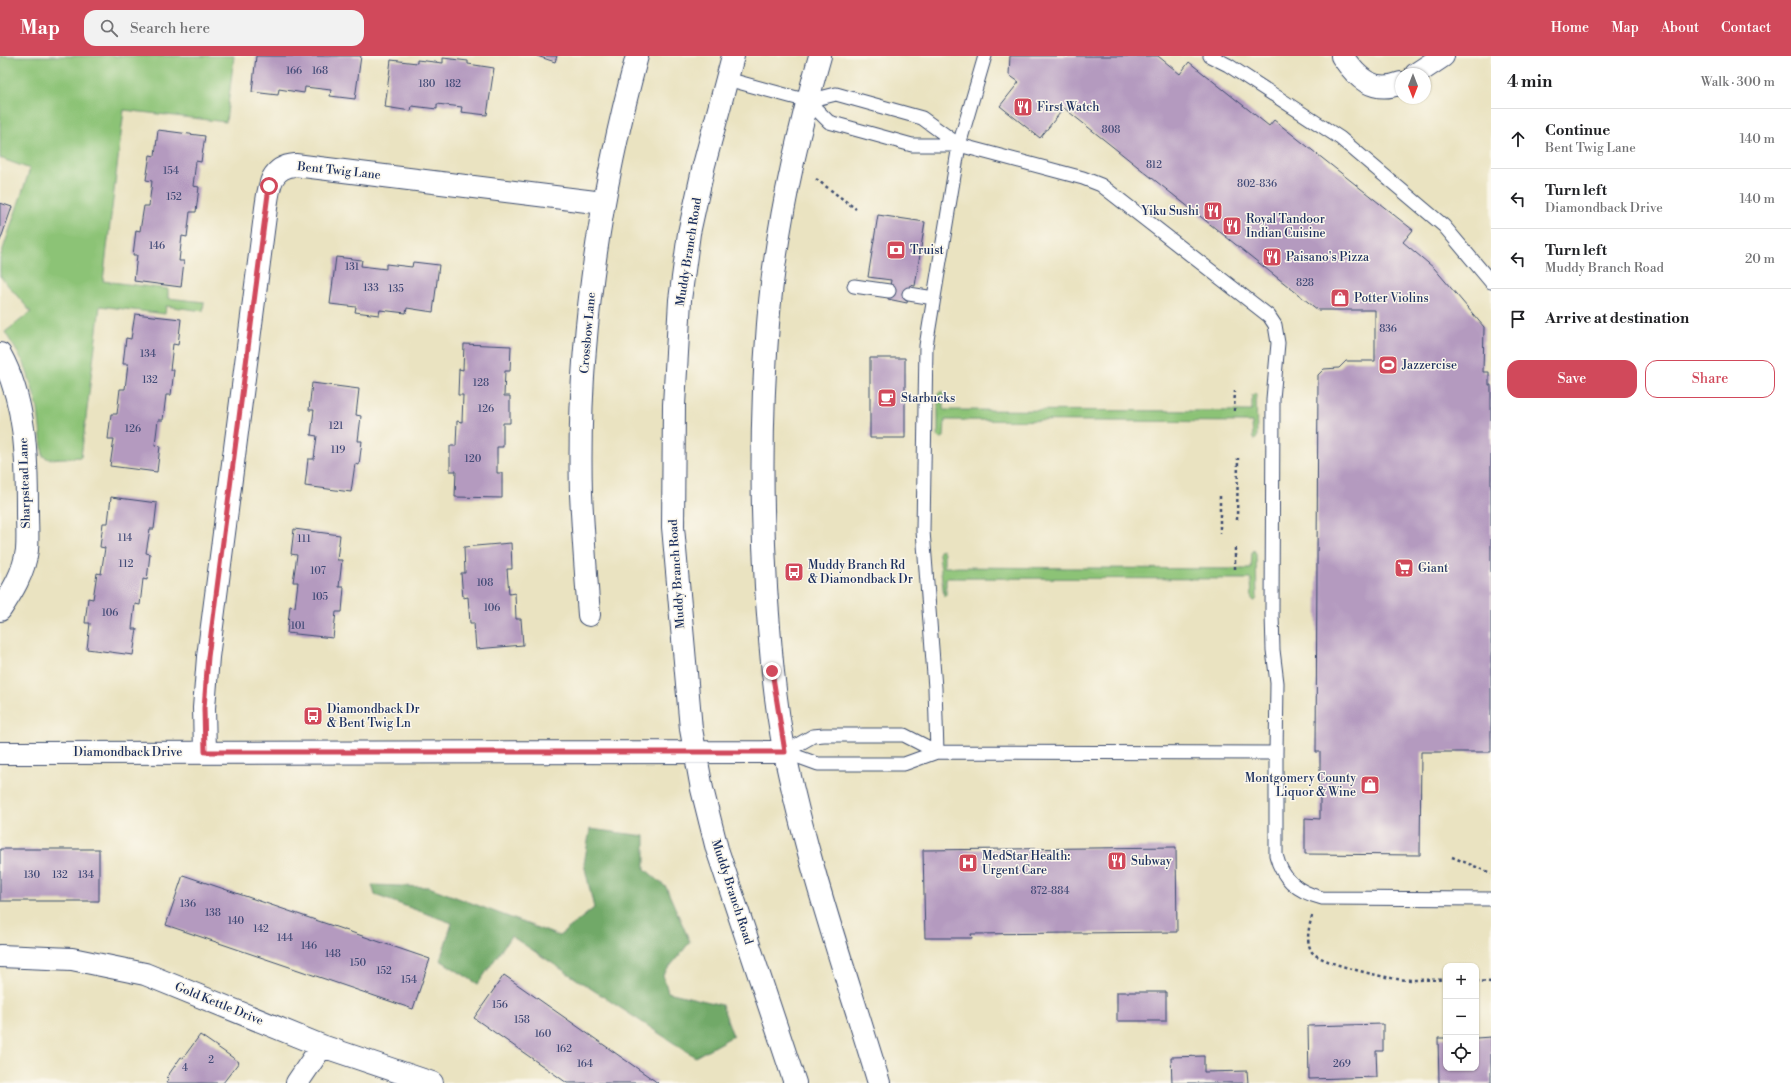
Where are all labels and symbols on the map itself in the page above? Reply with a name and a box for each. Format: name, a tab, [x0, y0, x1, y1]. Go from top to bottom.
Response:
house number: 166	[286, 65, 302, 77]
house number: 168	[312, 65, 328, 77]
north arrow	[1395, 68, 1431, 104]
house number: 180	[419, 78, 436, 90]
house number: 182	[445, 78, 461, 90]
restaurant icon: First Watch	[1012, 96, 1034, 118]
place label: First Watch	[1037, 100, 1099, 115]
house number: 808	[1102, 124, 1120, 136]
street label: Bent Twig Lane	[296, 159, 381, 183]
house number: 812	[1146, 159, 1162, 171]
house number: 154	[163, 165, 179, 177]
route start	[260, 177, 278, 195]
house number: 802-836	[1237, 178, 1277, 190]
house number: 152	[166, 191, 182, 203]
street label: Muddy Branch Road	[673, 196, 705, 307]
restaurant icon: Yiku Sushi	[1202, 200, 1224, 222]
place label: Yiku Sushi	[1141, 204, 1199, 219]
place label: Royal Tandoor Indian Cuisine	[1246, 212, 1326, 241]
restaurant icon: Royal Tandoor Indian Cuisine	[1221, 215, 1243, 237]
bank icon: Truist	[885, 239, 907, 261]
house number: 146	[149, 240, 165, 252]
place label: Truist	[910, 243, 945, 258]
restaurant icon: Paisano's Pizza	[1261, 246, 1283, 268]
place label: Paisano's Pizza	[1286, 250, 1370, 265]
house number: 131	[345, 261, 360, 273]
house number: 828	[1296, 277, 1314, 289]
house number: 133	[363, 282, 379, 294]
house number: 135	[388, 283, 404, 295]
shop icon: Potter Violins	[1329, 287, 1351, 309]
place label: Potter Violins	[1354, 291, 1429, 306]
street label: Crossbow Lane	[577, 292, 599, 374]
house number: 836	[1379, 323, 1397, 335]
house number: 134	[140, 348, 156, 360]
sports icon: Jazzercise	[1377, 354, 1399, 376]
place label: Jazzercise	[1401, 358, 1457, 373]
house number: 132	[142, 374, 158, 386]
house number: 128	[473, 377, 489, 389]
cafe icon: Starbucks	[876, 387, 898, 409]
place label: Starbucks	[901, 391, 955, 406]
house number: 126	[478, 403, 494, 415]
house number: 121	[329, 420, 344, 432]
house number: 126	[125, 423, 141, 435]
street label: Sharpstead Lane	[16, 437, 34, 529]
house number: 119	[331, 444, 345, 456]
house number: 120	[465, 453, 482, 465]
street label: Muddy Branch Road	[666, 519, 688, 629]
house number: 114	[118, 532, 132, 544]
house number: 111	[297, 533, 311, 545]
supermarket icon: Giant	[1393, 557, 1415, 579]
house number: 112	[119, 558, 134, 570]
place label: Muddy Branch Rd & Diamondback Dr	[808, 558, 913, 587]
bus stop icon: Muddy Branch Rd & Diamondback Dr	[783, 561, 805, 583]
place label: Giant	[1418, 561, 1449, 576]
house number: 107	[310, 565, 326, 577]
house number: 108	[477, 577, 493, 589]
house number: 105	[312, 591, 329, 603]
house number: 106	[484, 602, 500, 614]
house number: 106	[102, 607, 118, 619]
house number: 101	[291, 620, 306, 632]
route end	[763, 662, 781, 680]
place label: Diamondback Dr & Bent Twig Ln	[327, 702, 420, 731]
bus stop icon: Diamondback Dr & Bent Twig Ln	[302, 705, 324, 727]
street label: Diamondback Drive	[74, 745, 182, 760]
place label: Montgomery County Liquor & Wine	[1245, 771, 1356, 800]
shop icon: Montgomery County Liquor & Wine	[1359, 774, 1381, 796]
street label: Muddy Branch Road	[708, 837, 756, 947]
place label: MedStar Health: Urgent Care	[982, 849, 1070, 878]
restaurant icon: Subway	[1106, 850, 1128, 872]
hospital icon: MedStar Health: Urgent Care	[957, 852, 979, 874]
place label: Subway	[1131, 854, 1172, 869]
house number: 130	[24, 869, 41, 881]
house number: 132	[52, 869, 68, 881]
house number: 134	[78, 869, 94, 881]
house number: 872-884	[1031, 885, 1070, 897]
house number: 136	[180, 898, 196, 910]
house number: 138	[205, 907, 221, 919]
house number: 140	[228, 915, 245, 927]
house number: 142	[253, 923, 269, 935]
house number: 144	[277, 932, 293, 944]
house number: 146	[301, 940, 317, 952]
house number: 148	[325, 948, 341, 960]
house number: 150	[350, 957, 367, 969]
house number: 152	[376, 965, 392, 977]
house number: 154	[401, 974, 417, 986]
street label: Gold Kettle Drive	[172, 979, 266, 1029]
house number: 156	[492, 999, 508, 1011]
house number: 158	[514, 1014, 530, 1026]
house number: 160	[535, 1028, 552, 1040]
house number: 162	[556, 1043, 572, 1055]
house number: 2	[208, 1054, 214, 1066]
house number: 164	[577, 1058, 593, 1070]
house number: 269	[1333, 1058, 1351, 1070]
house number: 4	[182, 1062, 188, 1074]

